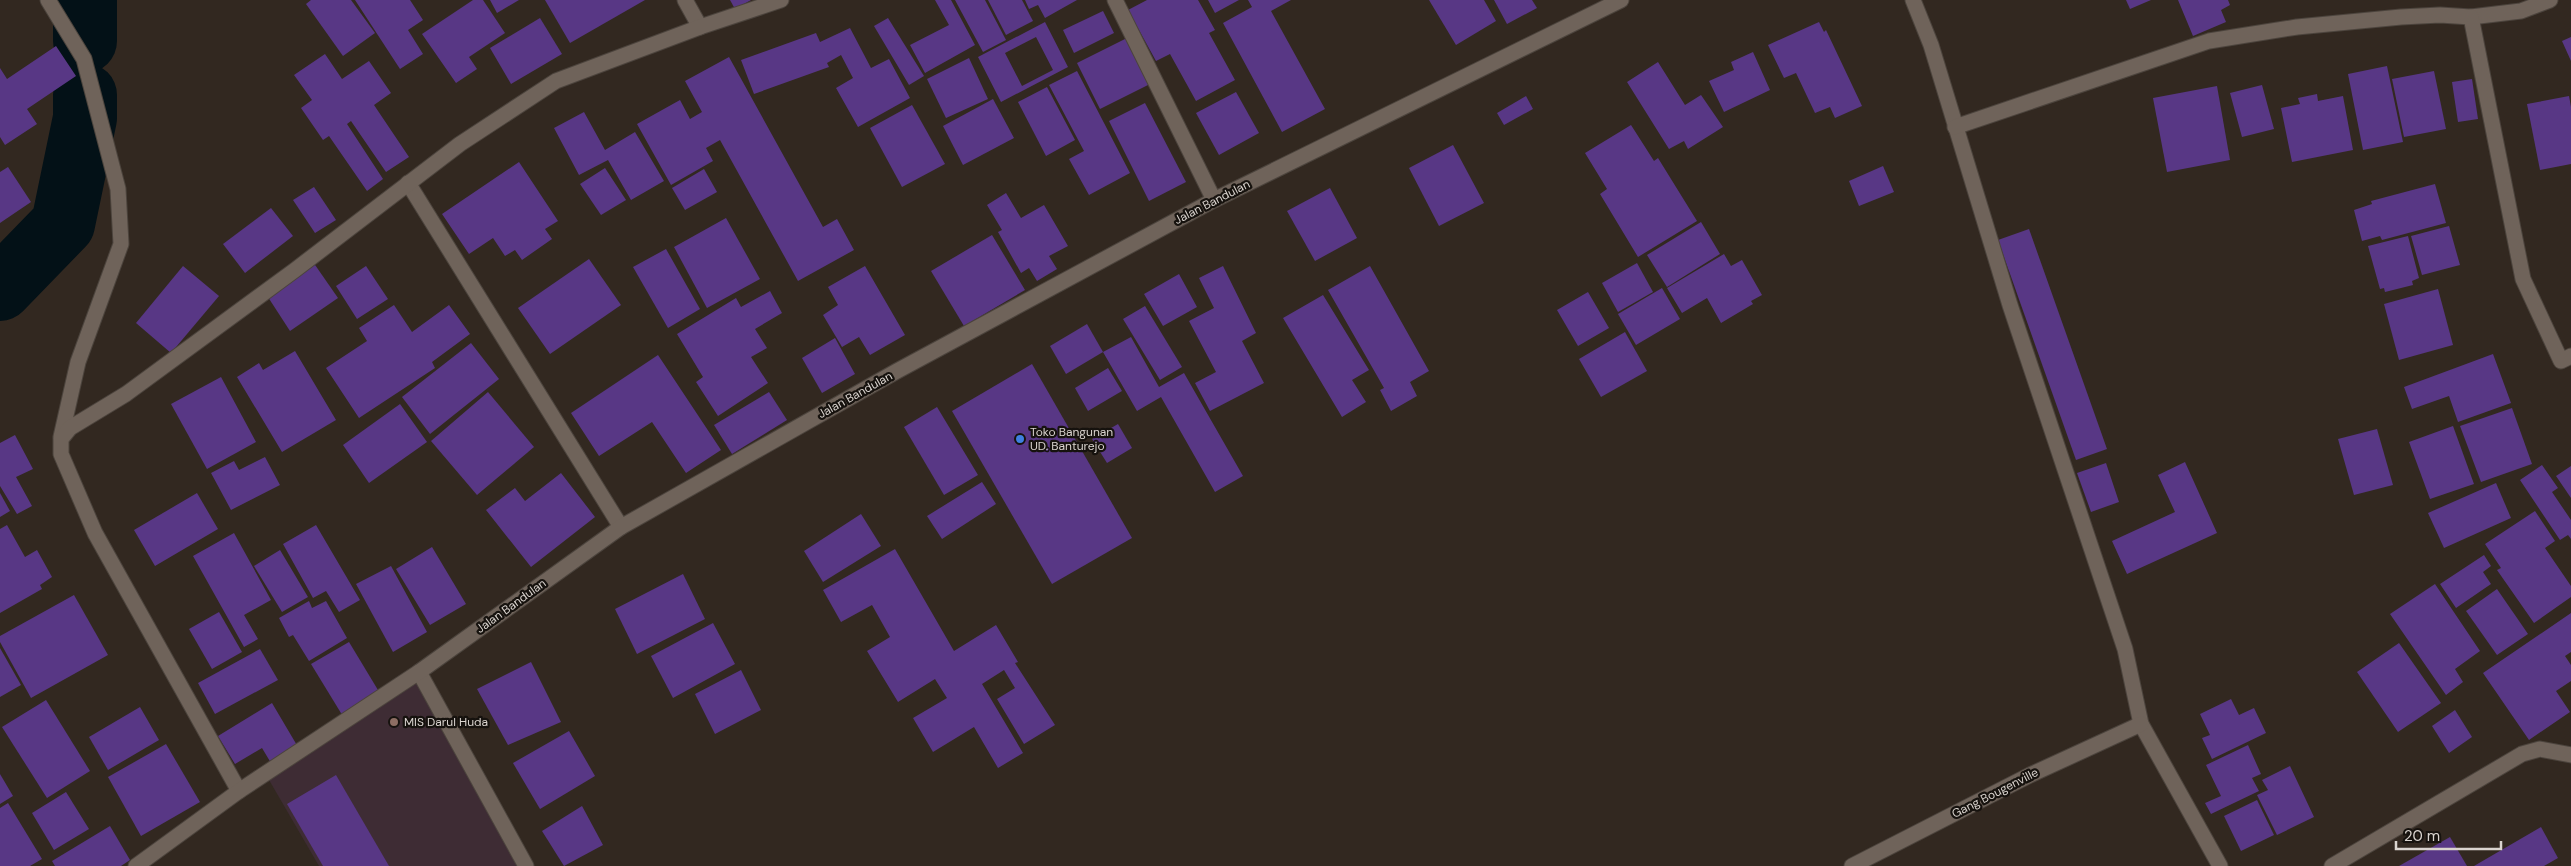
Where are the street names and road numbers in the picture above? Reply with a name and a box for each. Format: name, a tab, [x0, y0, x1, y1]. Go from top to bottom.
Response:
street label: Jalan Bandulan	[1171, 176, 1253, 228]
street label: Jalan Bandulan	[815, 368, 895, 422]
street label: Jalan Bandulan	[473, 575, 549, 637]
street label: Gang Bougenville	[1949, 764, 2041, 822]

